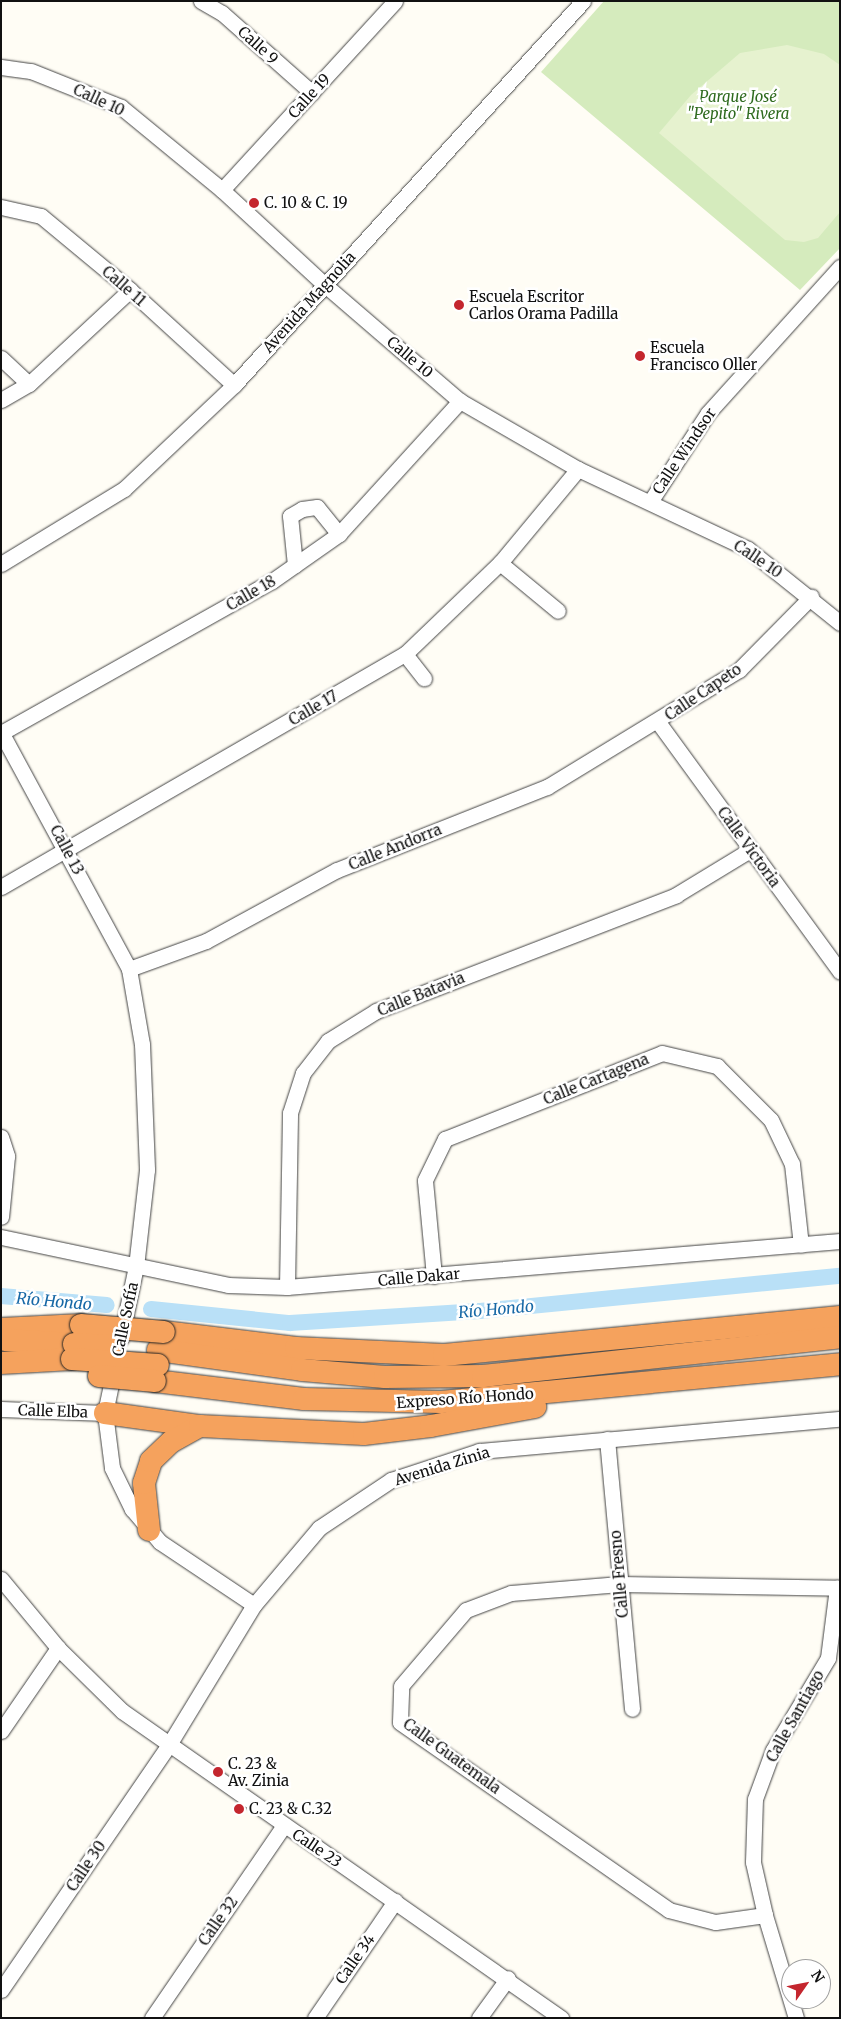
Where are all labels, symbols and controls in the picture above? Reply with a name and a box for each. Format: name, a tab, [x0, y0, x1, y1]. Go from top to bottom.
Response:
street label: Calle 9	[234, 22, 282, 68]
street label: Calle 19	[284, 70, 334, 122]
street label: Calle 10	[70, 80, 128, 120]
park label: Parque José "Pepito" Rivera	[687, 87, 789, 122]
place label: C. 10 & C. 19	[264, 194, 348, 212]
marker: C. 10 & C. 19	[248, 197, 260, 209]
street label: Avenida Magnolia	[259, 248, 359, 356]
street label: Calle 11	[99, 262, 149, 310]
place label: Escuela Escritor Carlos Orama Padilla	[469, 287, 618, 322]
marker: Escuela Escritor Carlos Orama Padilla	[453, 299, 465, 311]
street label: Calle 10	[383, 333, 437, 381]
place label: Escuela Francisco Oller	[650, 338, 757, 373]
marker: Escuela Francisco Oller	[634, 350, 646, 362]
street label: Calle Windsor	[648, 404, 720, 498]
street label: Calle 10	[730, 536, 786, 582]
street label: Calle 18	[223, 572, 279, 614]
street label: Calle Capeto	[661, 660, 745, 724]
street label: Calle 17	[285, 687, 341, 729]
street label: Calle Victoria	[714, 803, 784, 891]
street label: Calle Andorra	[346, 820, 444, 874]
street label: Calle 13	[46, 822, 88, 878]
street label: Calle Batavia	[375, 968, 467, 1020]
street label: Calle Cartagena	[541, 1050, 651, 1108]
street label: Calle Dakar	[377, 1264, 461, 1290]
street label: Calle Sofía	[108, 1280, 142, 1358]
water label: Río Hondo	[15, 1288, 93, 1314]
water label: Río Hondo	[457, 1296, 535, 1322]
street label: Expreso Río Hondo	[396, 1384, 534, 1412]
street label: Calle Elba	[18, 1401, 88, 1421]
street label: Avenida Zinia	[392, 1443, 492, 1489]
street label: Calle Fresno	[606, 1530, 632, 1618]
street label: Calle Santiago	[762, 1667, 828, 1765]
street label: Calle Guatemala	[400, 1715, 504, 1797]
place label: C. 23 & Av. Zinia	[228, 1754, 289, 1789]
marker: C. 23 & Av. Zinia	[212, 1766, 224, 1778]
place label: C. 23 & C.32	[249, 1800, 332, 1818]
marker: C. 23 & C.32	[233, 1803, 245, 1815]
street label: Calle 23	[289, 1825, 345, 1871]
street label: Calle 30	[63, 1837, 109, 1895]
street label: Calle 32	[195, 1893, 241, 1949]
street label: Calle 34	[331, 1931, 379, 1987]
north arrow	[781, 1959, 831, 2009]
text: N	[807, 1967, 828, 1986]

